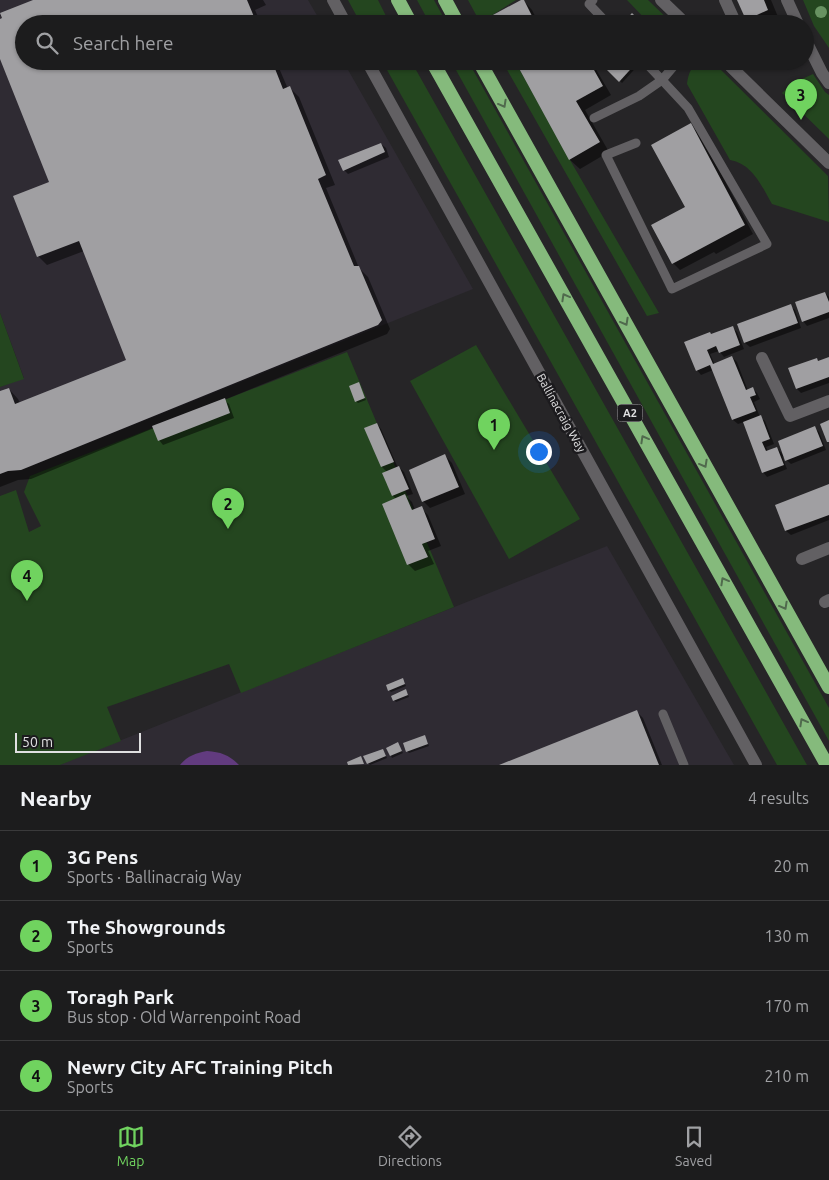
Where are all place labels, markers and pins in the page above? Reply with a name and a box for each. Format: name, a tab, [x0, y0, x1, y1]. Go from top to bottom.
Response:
pin: 3	[785, 79, 817, 120]
pin: 1	[478, 409, 510, 450]
pin: 2	[212, 488, 244, 529]
pin: 4	[11, 560, 43, 601]

